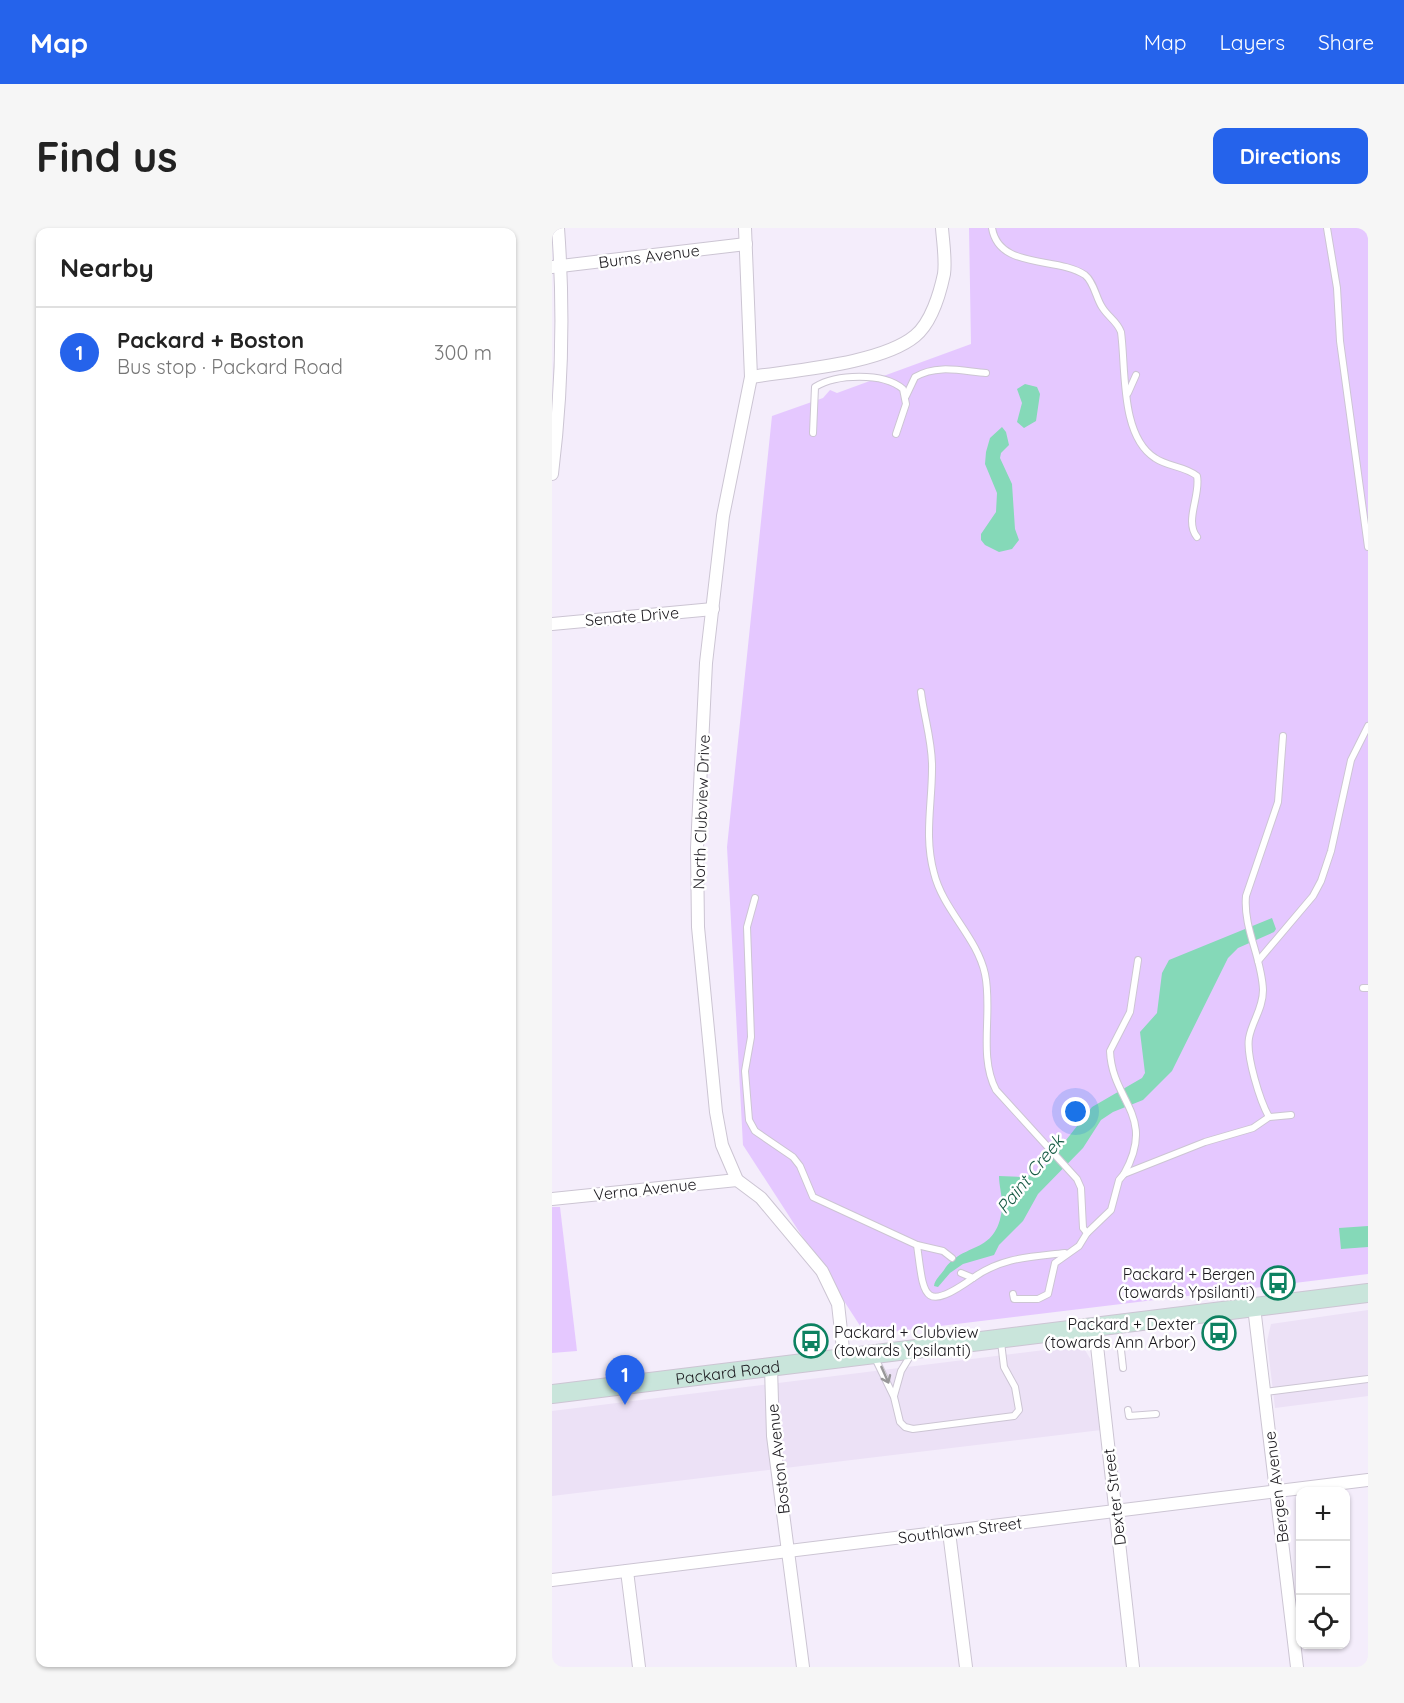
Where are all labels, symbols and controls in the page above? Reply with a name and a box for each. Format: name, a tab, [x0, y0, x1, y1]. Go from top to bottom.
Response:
text: Map	[30, 25, 88, 60]
text: Map	[1144, 29, 1187, 55]
text: Layers	[1220, 29, 1285, 55]
text: Share	[1318, 29, 1374, 55]
button: Directions	[1213, 128, 1368, 184]
text: Find us	[36, 130, 178, 183]
street label: Burns Avenue	[597, 240, 701, 272]
text: Nearby	[60, 251, 154, 284]
text: Packard + Boston	[117, 326, 304, 354]
text: 1	[76, 340, 83, 365]
text: 300 m	[434, 340, 492, 365]
text: Bus stop · Packard Road	[117, 354, 343, 379]
street label: Senate Drive	[584, 602, 680, 630]
street label: North Clubview Drive	[688, 734, 714, 890]
your location	[1061, 1097, 1090, 1126]
water label: Paint Creek	[991, 1129, 1070, 1218]
street label: Verna Avenue	[592, 1174, 698, 1204]
place label: Packard + Bergen (towards Ypsilanti)	[1118, 1264, 1255, 1302]
bus stop icon: Packard + Bergen (towards Ypsilanti)	[1260, 1265, 1296, 1301]
place label: Packard + Dexter (towards Ann Arbor)	[1045, 1314, 1196, 1352]
bus stop icon: Packard + Dexter (towards Ann Arbor)	[1201, 1315, 1237, 1351]
place label: Packard + Clubview (towards Ypsilanti)	[834, 1322, 979, 1360]
bus stop icon: Packard + Clubview (towards Ypsilanti)	[793, 1323, 829, 1359]
pin: 1	[606, 1356, 644, 1405]
street label: Packard Road	[674, 1356, 781, 1389]
one-way arrow	[880, 1366, 891, 1384]
street label: Boston Avenue	[762, 1403, 794, 1515]
street label: Bergen Avenue	[1259, 1430, 1293, 1544]
street label: Dexter Street	[1098, 1447, 1130, 1547]
map controls	[1296, 1487, 1350, 1649]
button: +	[1296, 1487, 1350, 1541]
street label: Southlawn Street	[897, 1512, 1023, 1548]
button: −	[1296, 1541, 1350, 1595]
button: locate	[1296, 1595, 1350, 1649]

